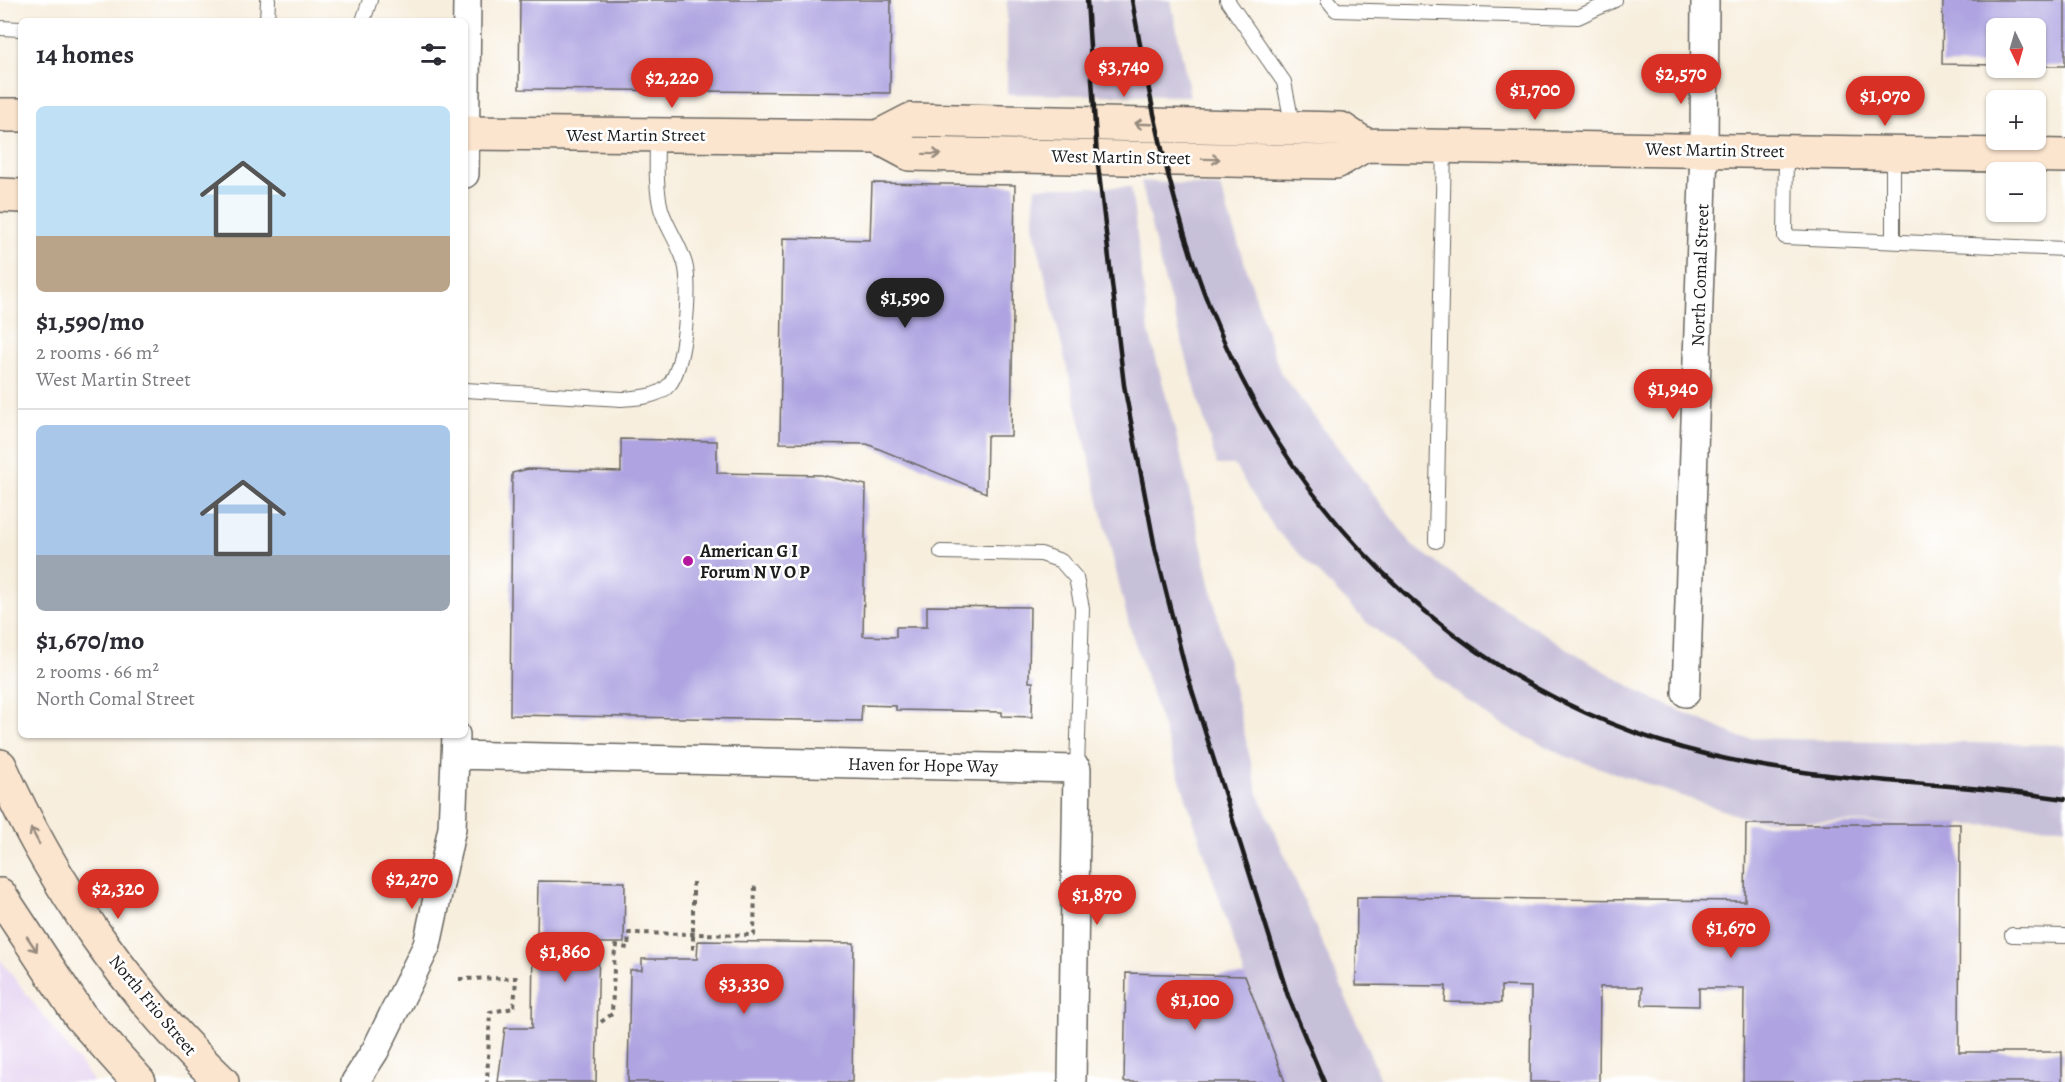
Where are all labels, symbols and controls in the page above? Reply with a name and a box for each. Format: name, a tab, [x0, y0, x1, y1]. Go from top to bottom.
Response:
north arrow	[1986, 18, 2046, 78]
map controls	[1986, 18, 2046, 222]
text: 14 homes	[36, 37, 134, 72]
icon: filters	[417, 38, 450, 71]
pin: $3,740	[1075, 47, 1173, 98]
text: $3,740	[1098, 53, 1150, 80]
pin: $2,570	[1632, 54, 1730, 105]
pin: $2,220	[623, 58, 721, 109]
text: $2,570	[1655, 60, 1707, 87]
text: $2,220	[645, 64, 699, 91]
pin: $1,700	[1486, 70, 1584, 121]
text: $1,700	[1510, 76, 1560, 103]
pin: $1,070	[1836, 76, 1934, 127]
text: $1,070	[1860, 82, 1910, 109]
button: +	[1986, 90, 2046, 150]
one-way arrow	[1134, 118, 1154, 130]
street label: West Martin Street	[565, 123, 706, 147]
street label: West Martin Street	[1644, 137, 1785, 163]
street label: West Martin Street	[1050, 144, 1191, 170]
icon: home	[189, 145, 297, 253]
one-way arrow	[921, 149, 941, 160]
one-way arrow	[1200, 153, 1220, 165]
button: −	[1986, 162, 2046, 222]
street label: North Comal Street	[1686, 203, 1714, 347]
pin: $1,590	[856, 278, 954, 329]
text: $1,590	[880, 284, 930, 311]
text: $1,590/mo	[36, 304, 144, 339]
text: 2 rooms · 66 m²	[36, 339, 159, 366]
text: West Martin Street	[36, 366, 191, 393]
pin: $1,940	[1624, 369, 1722, 420]
text: $1,940	[1648, 375, 1698, 402]
icon: home	[189, 464, 297, 572]
place label: American G I Forum N V O P	[699, 539, 810, 584]
marker: American G I Forum N V O P	[681, 554, 695, 568]
text: $1,670/mo	[36, 623, 145, 658]
text: 2 rooms · 66 m²	[36, 658, 159, 685]
text: North Comal Street	[36, 685, 195, 712]
street label: Haven for Hope Way	[848, 752, 999, 778]
one-way arrow	[29, 828, 40, 846]
pin: $2,270	[363, 859, 461, 910]
text: $2,270	[386, 865, 438, 892]
pin: $2,320	[69, 869, 167, 920]
text: $2,320	[92, 875, 144, 902]
pin: $1,870	[1048, 875, 1146, 926]
text: $1,870	[1072, 881, 1122, 908]
pin: $1,670	[1682, 908, 1780, 959]
text: $1,670	[1706, 914, 1756, 941]
pin: $1,860	[516, 932, 614, 983]
one-way arrow	[27, 935, 39, 952]
text: $1,860	[540, 938, 590, 965]
street label: North Frio Street	[104, 949, 202, 1061]
pin: $3,330	[695, 964, 793, 1015]
text: $3,330	[719, 970, 769, 997]
pin: $1,100	[1146, 980, 1244, 1031]
text: $1,100	[1170, 986, 1220, 1013]

